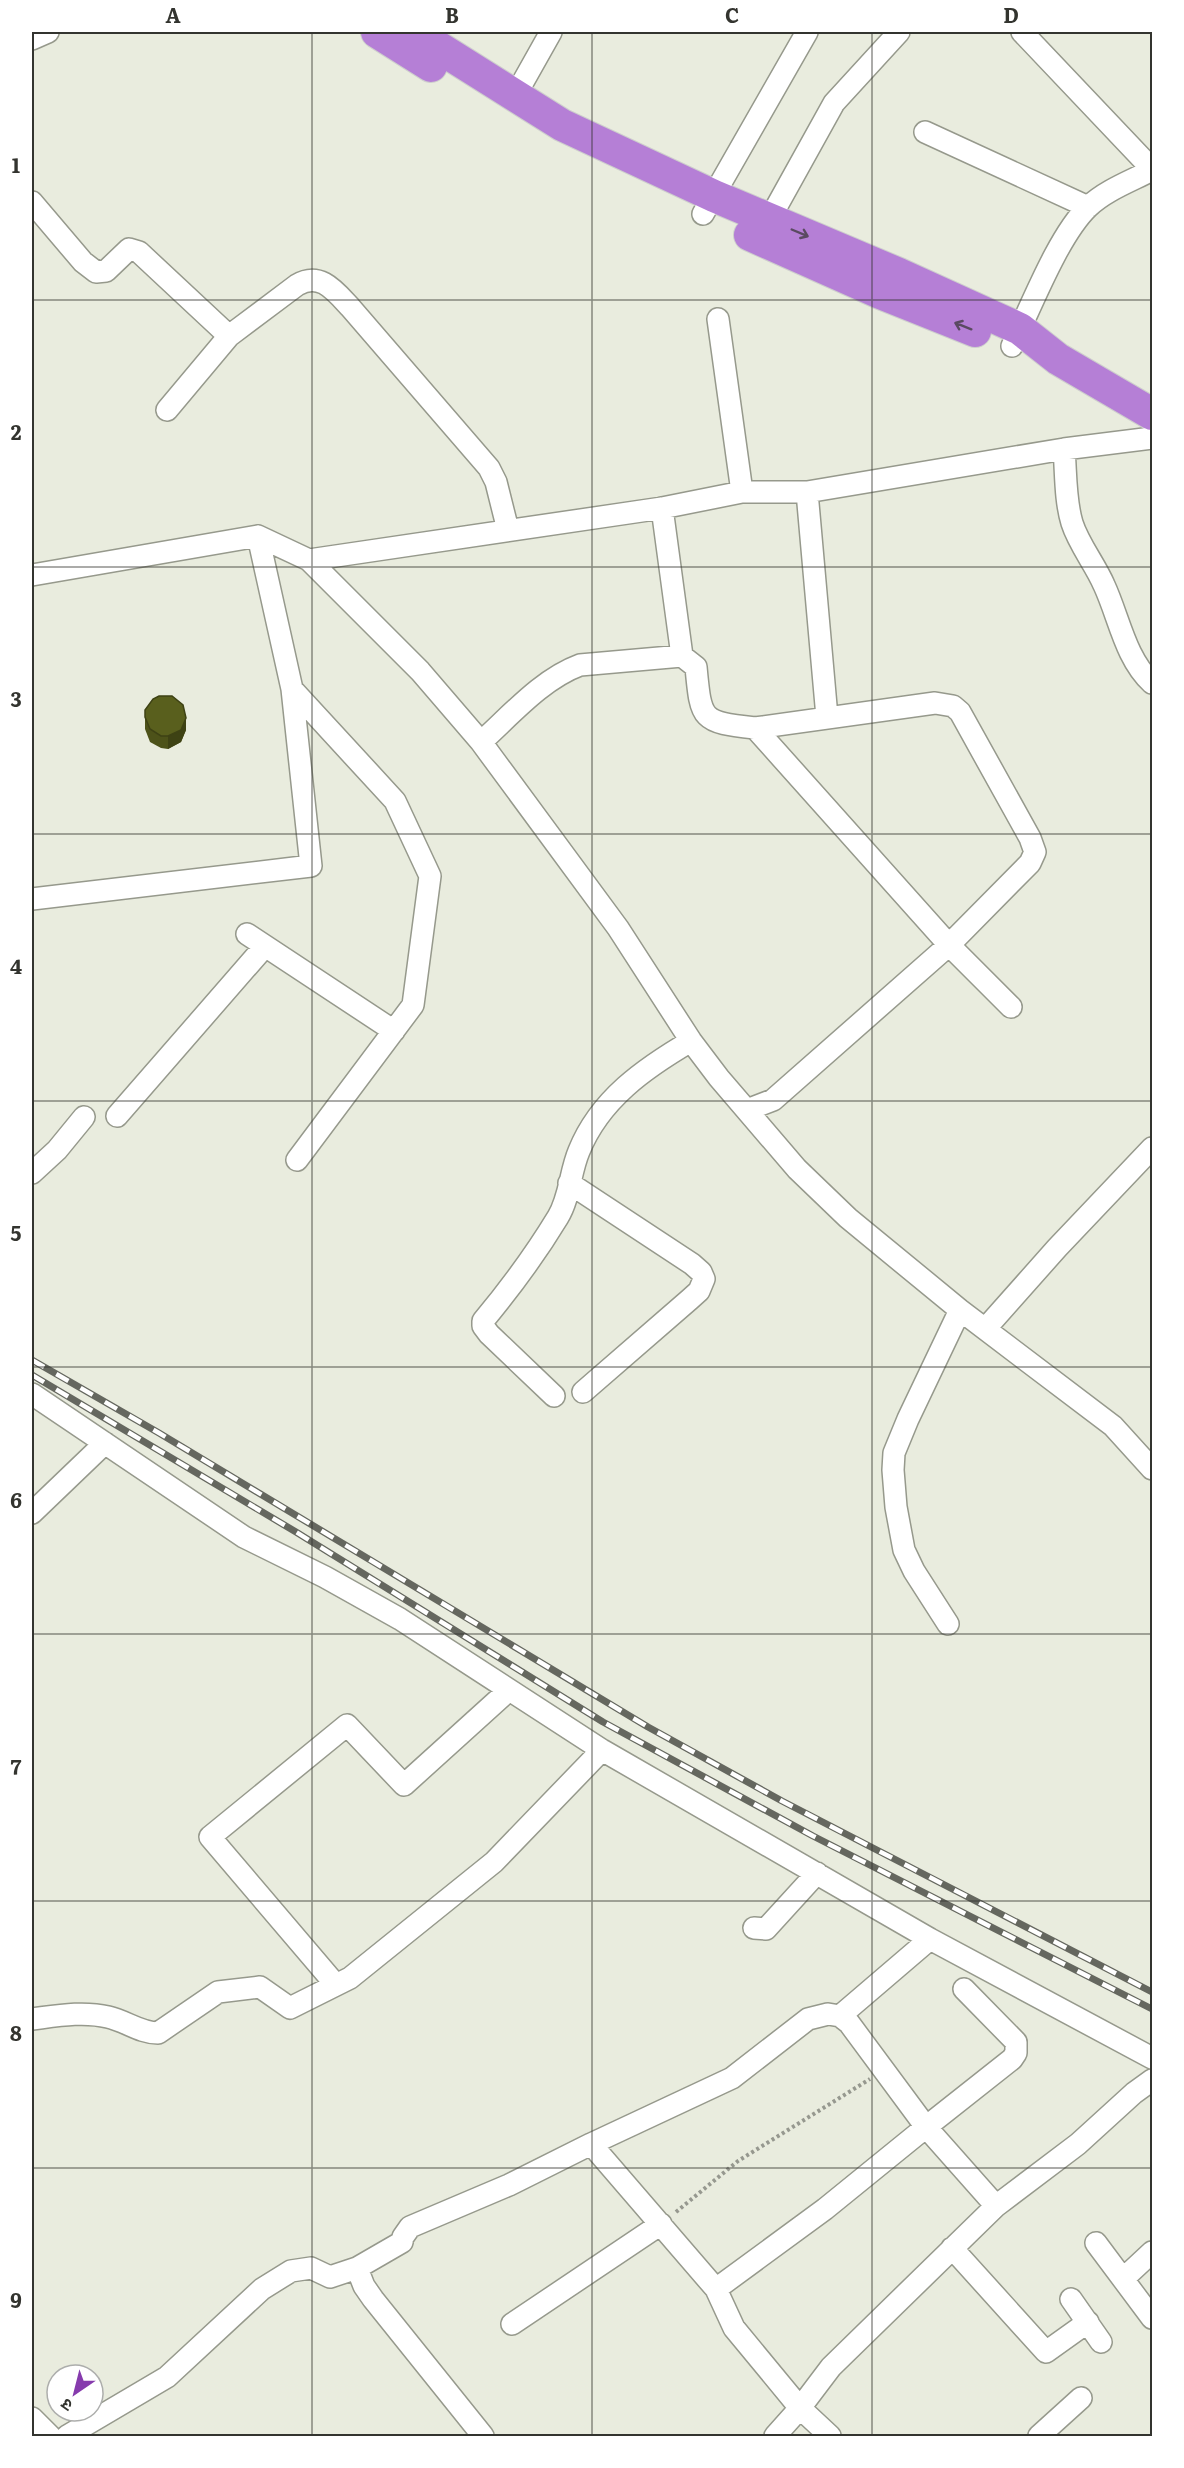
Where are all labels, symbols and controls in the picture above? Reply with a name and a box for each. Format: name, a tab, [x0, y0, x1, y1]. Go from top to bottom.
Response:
text: A	[165, 0, 181, 29]
text: B	[445, 0, 459, 29]
text: C	[725, 0, 739, 29]
text: D	[1003, 0, 1019, 29]
text: 1	[12, 149, 20, 179]
one-way arrow	[790, 228, 809, 239]
one-way arrow	[954, 320, 973, 331]
text: 2	[11, 416, 22, 446]
text: 3	[10, 683, 22, 713]
text: 4	[10, 950, 22, 980]
text: 5	[11, 1217, 22, 1247]
text: 6	[10, 1484, 22, 1514]
text: 7	[11, 1751, 22, 1781]
text: 8	[10, 2017, 22, 2047]
text: 9	[10, 2284, 22, 2314]
north arrow	[45, 2363, 105, 2423]
text: उ	[55, 2393, 77, 2419]

